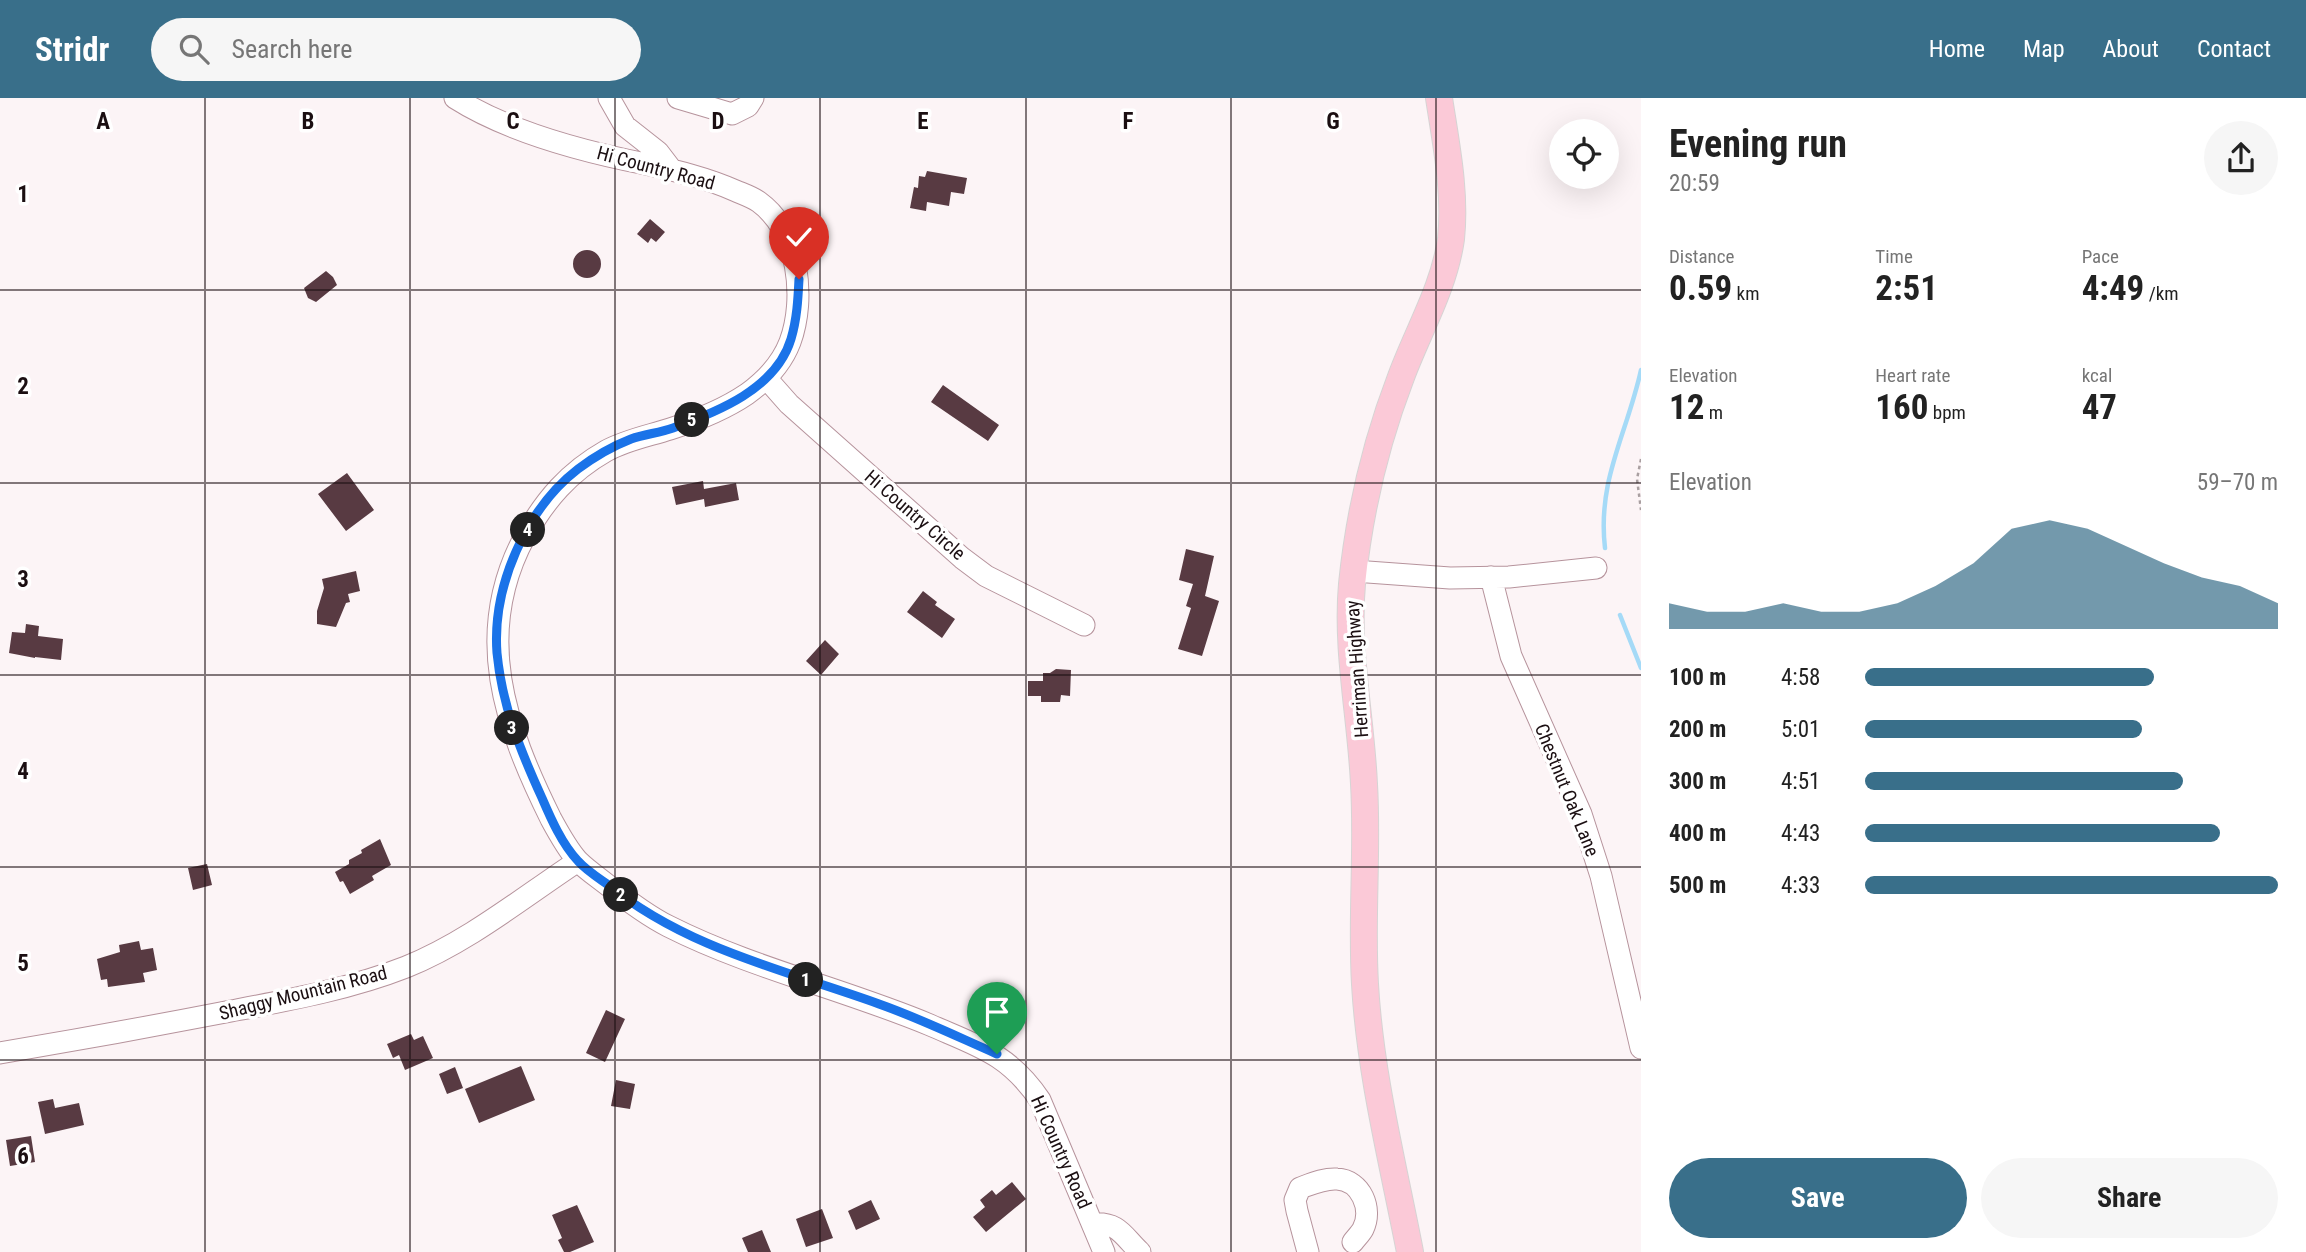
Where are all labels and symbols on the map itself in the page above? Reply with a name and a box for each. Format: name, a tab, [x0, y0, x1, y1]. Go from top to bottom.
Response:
text: A	[96, 108, 110, 135]
text: B	[302, 108, 314, 135]
text: C	[506, 108, 520, 135]
text: D	[712, 108, 725, 135]
text: E	[917, 108, 929, 135]
text: F	[1123, 108, 1134, 135]
text: G	[1326, 108, 1340, 135]
street label: Hi Country Road	[594, 141, 718, 195]
text: 1	[17, 181, 29, 208]
pin	[769, 207, 829, 279]
text: 2	[17, 373, 29, 400]
pin: 5	[674, 402, 710, 438]
street label: Hi Country Circle	[860, 465, 970, 565]
pin: 4	[510, 512, 546, 548]
text: 3	[17, 566, 29, 593]
street label: Herriman Highway	[1341, 600, 1373, 738]
pin: 3	[494, 710, 530, 746]
street label: Chestnut Oak Lane	[1530, 720, 1604, 860]
text: 4	[17, 758, 29, 785]
pin: 2	[604, 878, 638, 912]
text: 5	[17, 950, 29, 977]
street label: Shaggy Mountain Road	[217, 961, 389, 1025]
pin: 1	[788, 962, 824, 998]
pin	[967, 982, 1027, 1054]
street label: Hi Country Road	[1026, 1092, 1096, 1212]
text: 6	[17, 1143, 29, 1170]

